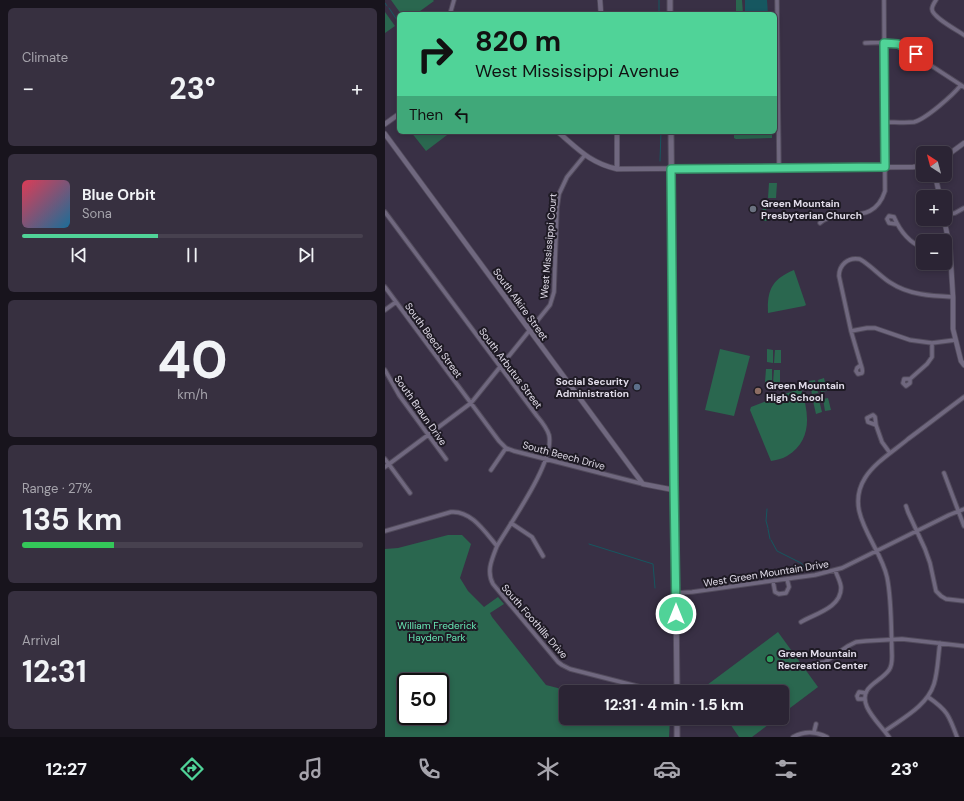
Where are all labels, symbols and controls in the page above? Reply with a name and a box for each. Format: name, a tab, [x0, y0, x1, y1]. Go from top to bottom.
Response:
text: 820 m	[475, 23, 561, 60]
icon: right	[409, 28, 461, 80]
pin	[899, 37, 933, 71]
icon: arrive	[905, 43, 927, 65]
text: Climate	[22, 49, 68, 66]
text: West Mississippi Avenue	[475, 59, 679, 83]
text: 23°	[169, 69, 216, 108]
text: −	[22, 74, 34, 103]
text: +	[351, 74, 363, 103]
icon: left	[451, 104, 473, 126]
text: Then	[409, 105, 443, 125]
north arrow	[916, 146, 952, 182]
map controls	[916, 146, 952, 270]
text: Blue Orbit	[82, 185, 156, 205]
button: +	[916, 190, 952, 226]
street label: West Mississippi Court	[537, 193, 560, 299]
place label: Green Mountain Presbyterian Church	[761, 197, 862, 222]
marker: Green Mountain Presbyterian Church	[748, 204, 758, 214]
text: Sona	[82, 205, 112, 222]
button: −	[916, 234, 952, 270]
icon: previous	[68, 244, 90, 266]
icon: pause	[181, 244, 203, 266]
icon: next	[295, 244, 317, 266]
street label: South Alkire Street	[490, 266, 551, 343]
street label: South Beech Street	[402, 300, 465, 380]
street label: South Arbutus Street	[476, 325, 545, 411]
text: 40	[157, 326, 228, 394]
street label: South Braun Drive	[392, 373, 450, 448]
place label: Social Security Administration	[556, 375, 629, 400]
place label: Green Mountain High School	[766, 379, 845, 404]
marker: Social Security Administration	[632, 382, 642, 392]
text: km/h	[177, 386, 208, 403]
marker: Green Mountain High School	[753, 386, 763, 396]
street label: South Beech Drive	[521, 438, 607, 473]
text: Range · 27%	[22, 480, 92, 497]
text: 135 km	[22, 500, 122, 539]
street label: West Green Mountain Drive	[702, 557, 830, 590]
street label: South Foothills Drive	[499, 581, 571, 661]
position arrow	[655, 593, 697, 635]
park label: William Frederick Hayden Park	[397, 619, 477, 644]
text: Arrival	[22, 632, 60, 649]
place label: Green Mountain Recreation Center	[778, 647, 868, 672]
text: 12:31	[22, 652, 87, 691]
marker: Green Mountain Recreation Center	[765, 654, 775, 664]
speed limit sign: 50	[397, 673, 449, 725]
text: 12:31 · 4 min · 1.5 km	[604, 695, 744, 715]
icon: directions	[178, 755, 206, 783]
icon: music	[297, 755, 325, 783]
icon: phone	[415, 755, 443, 783]
icon: climate	[534, 755, 562, 783]
icon: car	[653, 755, 681, 783]
icon: filters	[772, 755, 800, 783]
text: 12:27	[45, 757, 87, 781]
text: 23°	[891, 757, 919, 781]

